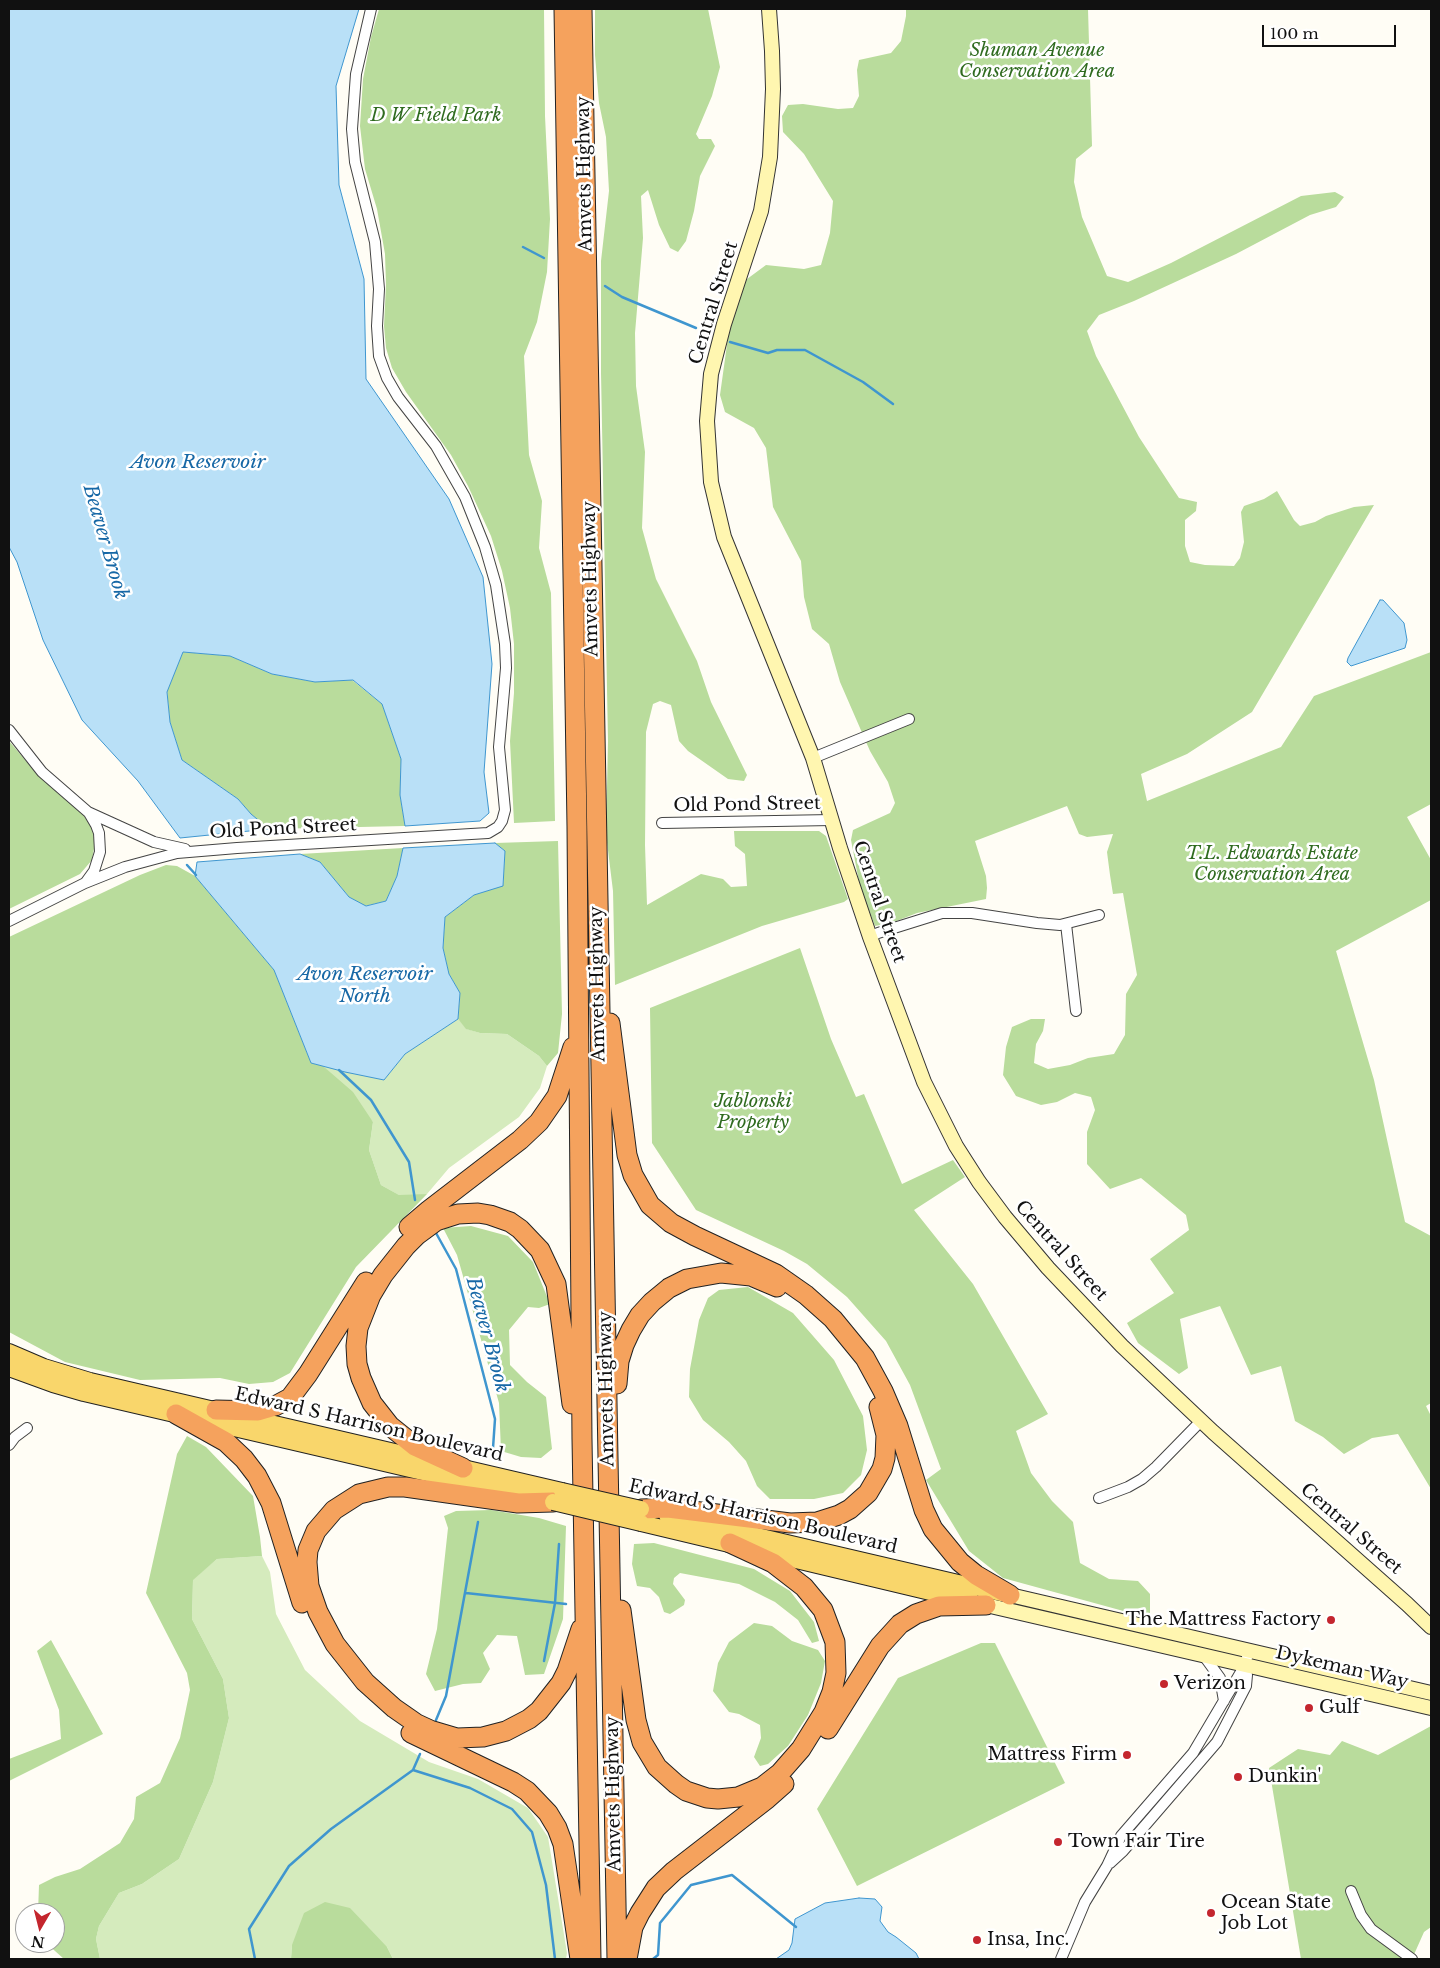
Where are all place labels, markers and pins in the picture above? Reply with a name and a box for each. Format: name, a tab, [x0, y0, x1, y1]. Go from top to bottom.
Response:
place label: The Mattress Factory	[1126, 1609, 1321, 1631]
marker: The Mattress Factory	[1325, 1614, 1337, 1626]
place label: Verizon	[1174, 1673, 1246, 1695]
marker: Verizon	[1158, 1678, 1170, 1690]
place label: Gulf	[1319, 1697, 1360, 1719]
marker: Gulf	[1303, 1702, 1315, 1714]
place label: Mattress Firm	[987, 1744, 1117, 1766]
marker: Mattress Firm	[1121, 1749, 1133, 1761]
place label: Dunkin'	[1248, 1766, 1321, 1788]
marker: Dunkin'	[1232, 1771, 1244, 1783]
place label: Town Fair Tire	[1068, 1831, 1205, 1853]
marker: Town Fair Tire	[1052, 1836, 1064, 1848]
place label: Ocean State Job Lot	[1221, 1892, 1331, 1935]
marker: Ocean State Job Lot	[1205, 1907, 1217, 1919]
place label: Insa, Inc.	[987, 1929, 1069, 1951]
marker: Insa, Inc.	[971, 1934, 983, 1946]

